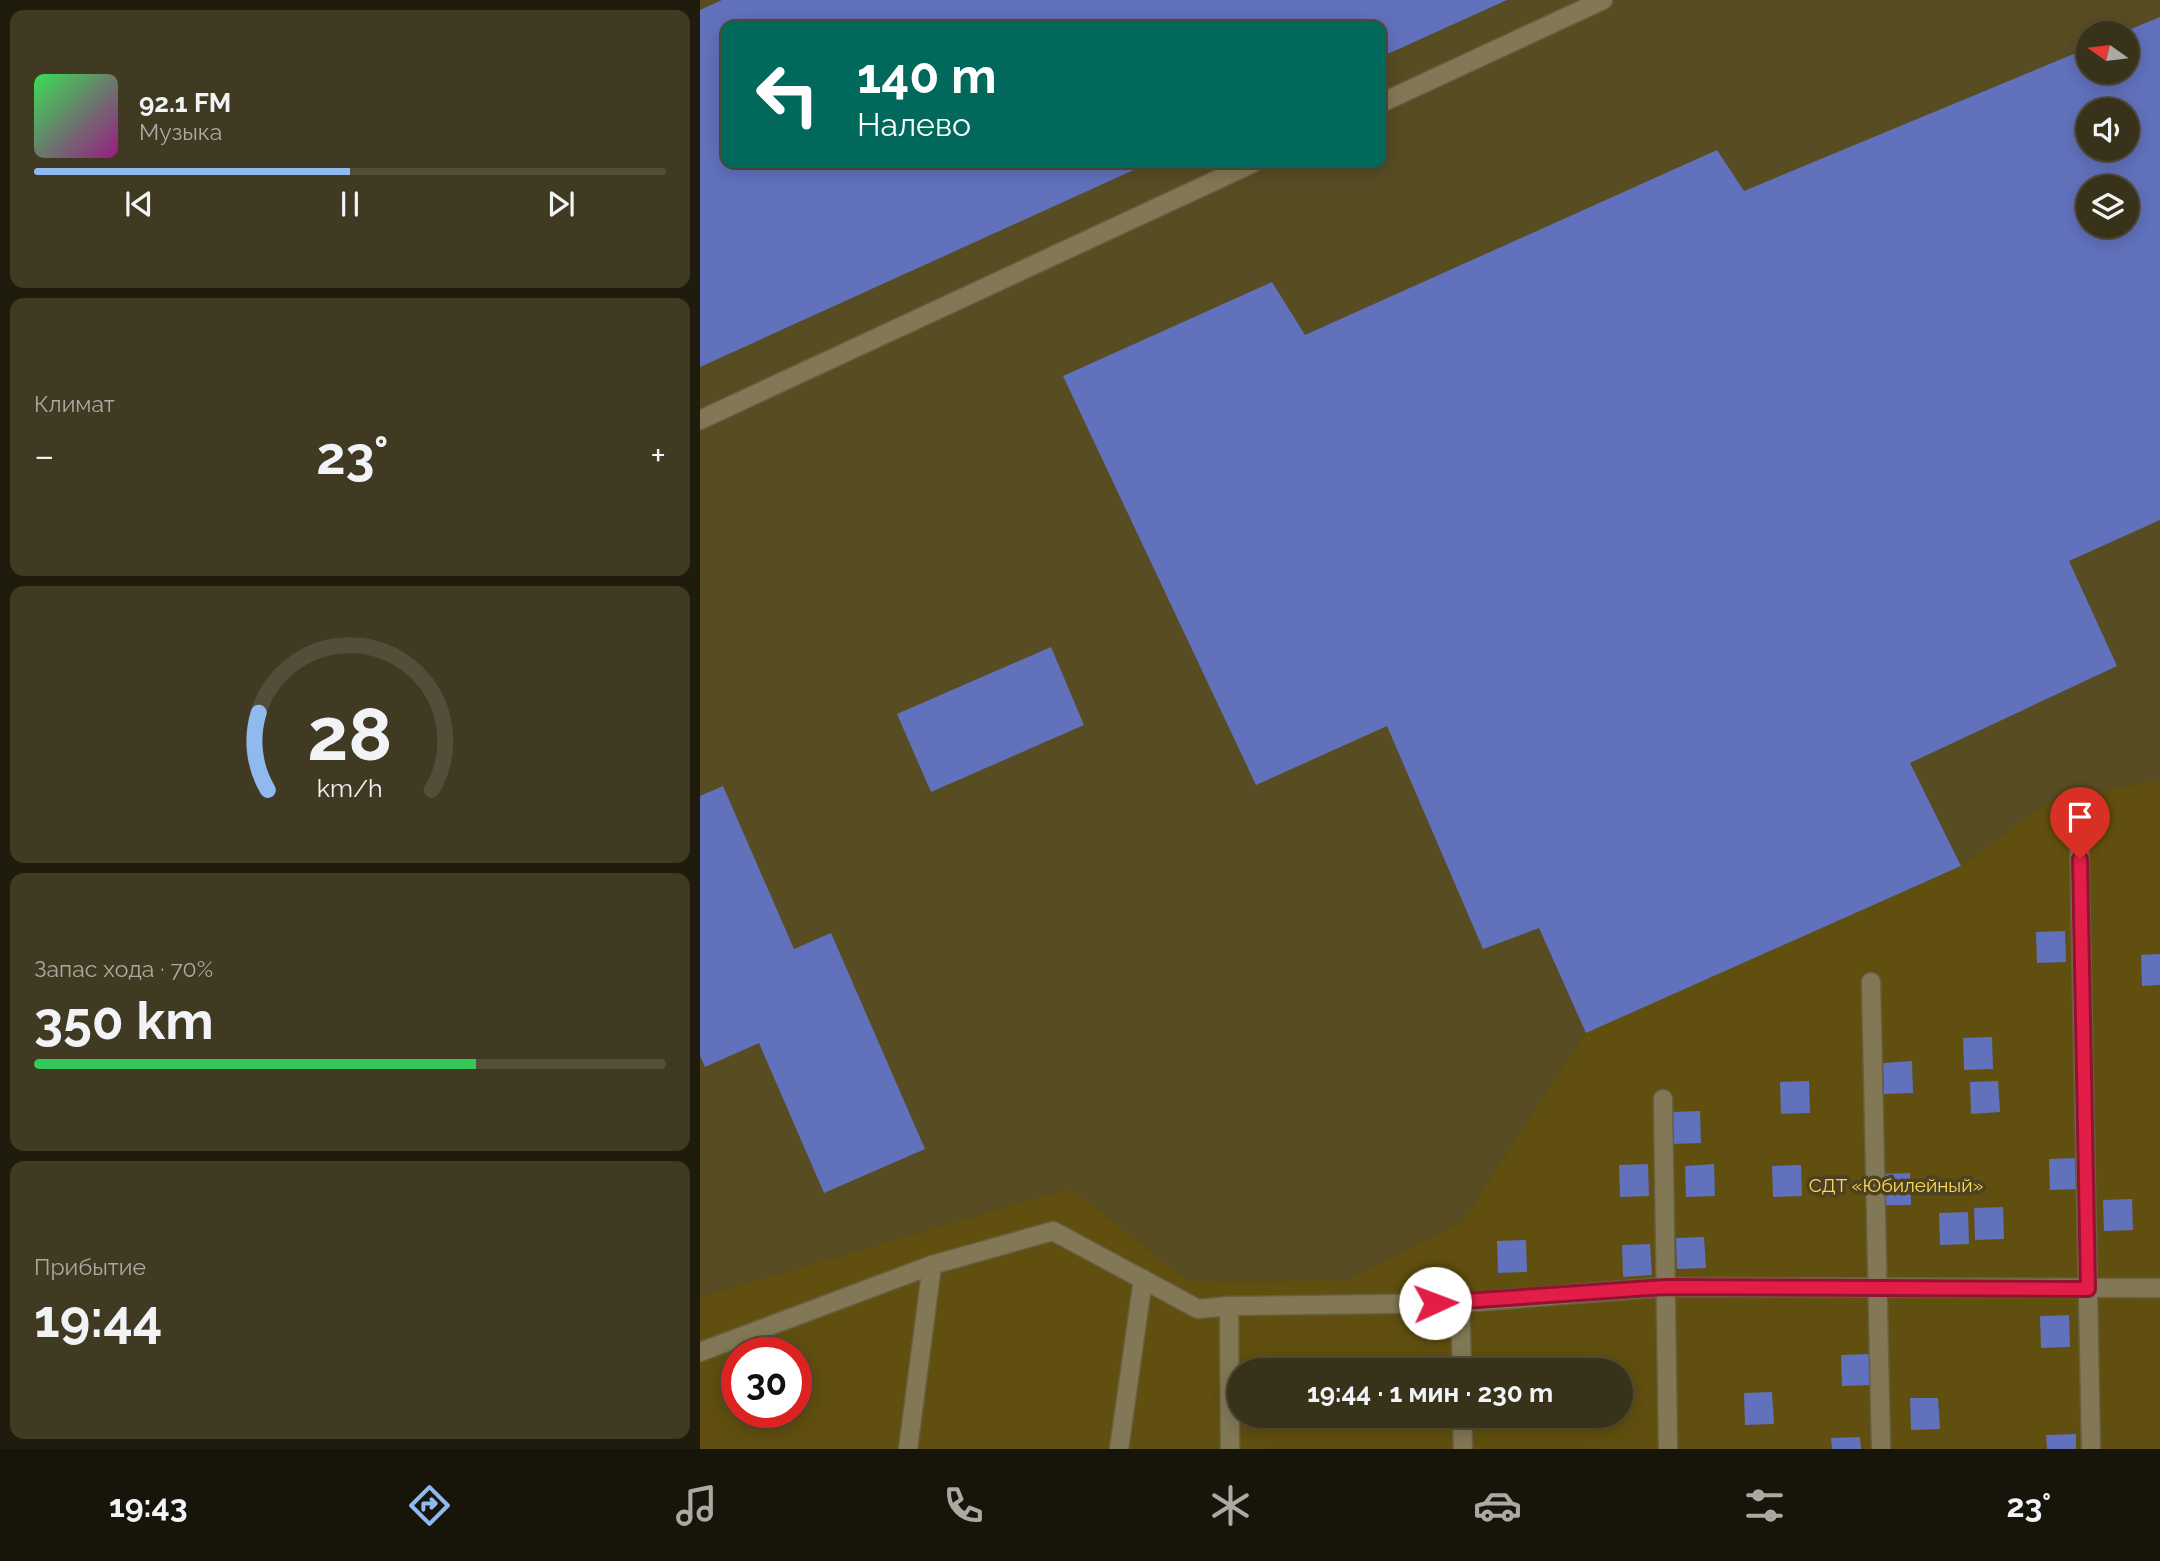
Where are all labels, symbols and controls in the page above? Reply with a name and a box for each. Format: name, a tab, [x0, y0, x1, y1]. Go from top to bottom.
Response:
north arrow	[2076, 21, 2138, 84]
map controls	[2076, 21, 2139, 238]
text: 140 m	[857, 47, 997, 104]
icon: left	[742, 49, 833, 140]
text: 92.1 FM	[139, 88, 231, 118]
button: sound	[2076, 98, 2139, 161]
text: Налево	[857, 106, 971, 143]
text: Музыка	[139, 118, 222, 145]
button: layers	[2076, 175, 2139, 238]
icon: previous	[120, 185, 158, 223]
icon: pause	[331, 185, 369, 223]
icon: next	[542, 185, 580, 223]
text: Климат	[34, 390, 115, 417]
text: 23°	[316, 425, 389, 486]
text: −	[34, 433, 54, 478]
text: +	[650, 433, 666, 478]
text: 28	[307, 693, 393, 778]
text: km/h	[317, 773, 383, 803]
pin	[2050, 787, 2110, 859]
icon: arrive	[2061, 798, 2099, 836]
text: Запас хода · 70%	[34, 955, 213, 982]
text: 350 km	[34, 990, 214, 1051]
park label: СДТ «Юбилейный»	[1809, 1174, 1983, 1196]
text: Прибытие	[34, 1253, 146, 1280]
position arrow	[1398, 1266, 1472, 1340]
text: 19:44	[34, 1288, 163, 1349]
speed limit sign: 30	[721, 1337, 812, 1428]
text: 19:44 · 1 мин · 230 m	[1307, 1378, 1553, 1408]
icon: directions	[405, 1481, 454, 1530]
icon: music	[672, 1481, 721, 1530]
icon: phone	[939, 1481, 988, 1530]
icon: climate	[1206, 1481, 1255, 1530]
icon: car	[1473, 1481, 1522, 1530]
icon: filters	[1740, 1481, 1789, 1530]
text: 19:43	[109, 1487, 188, 1524]
text: 23°	[2007, 1487, 2051, 1524]

